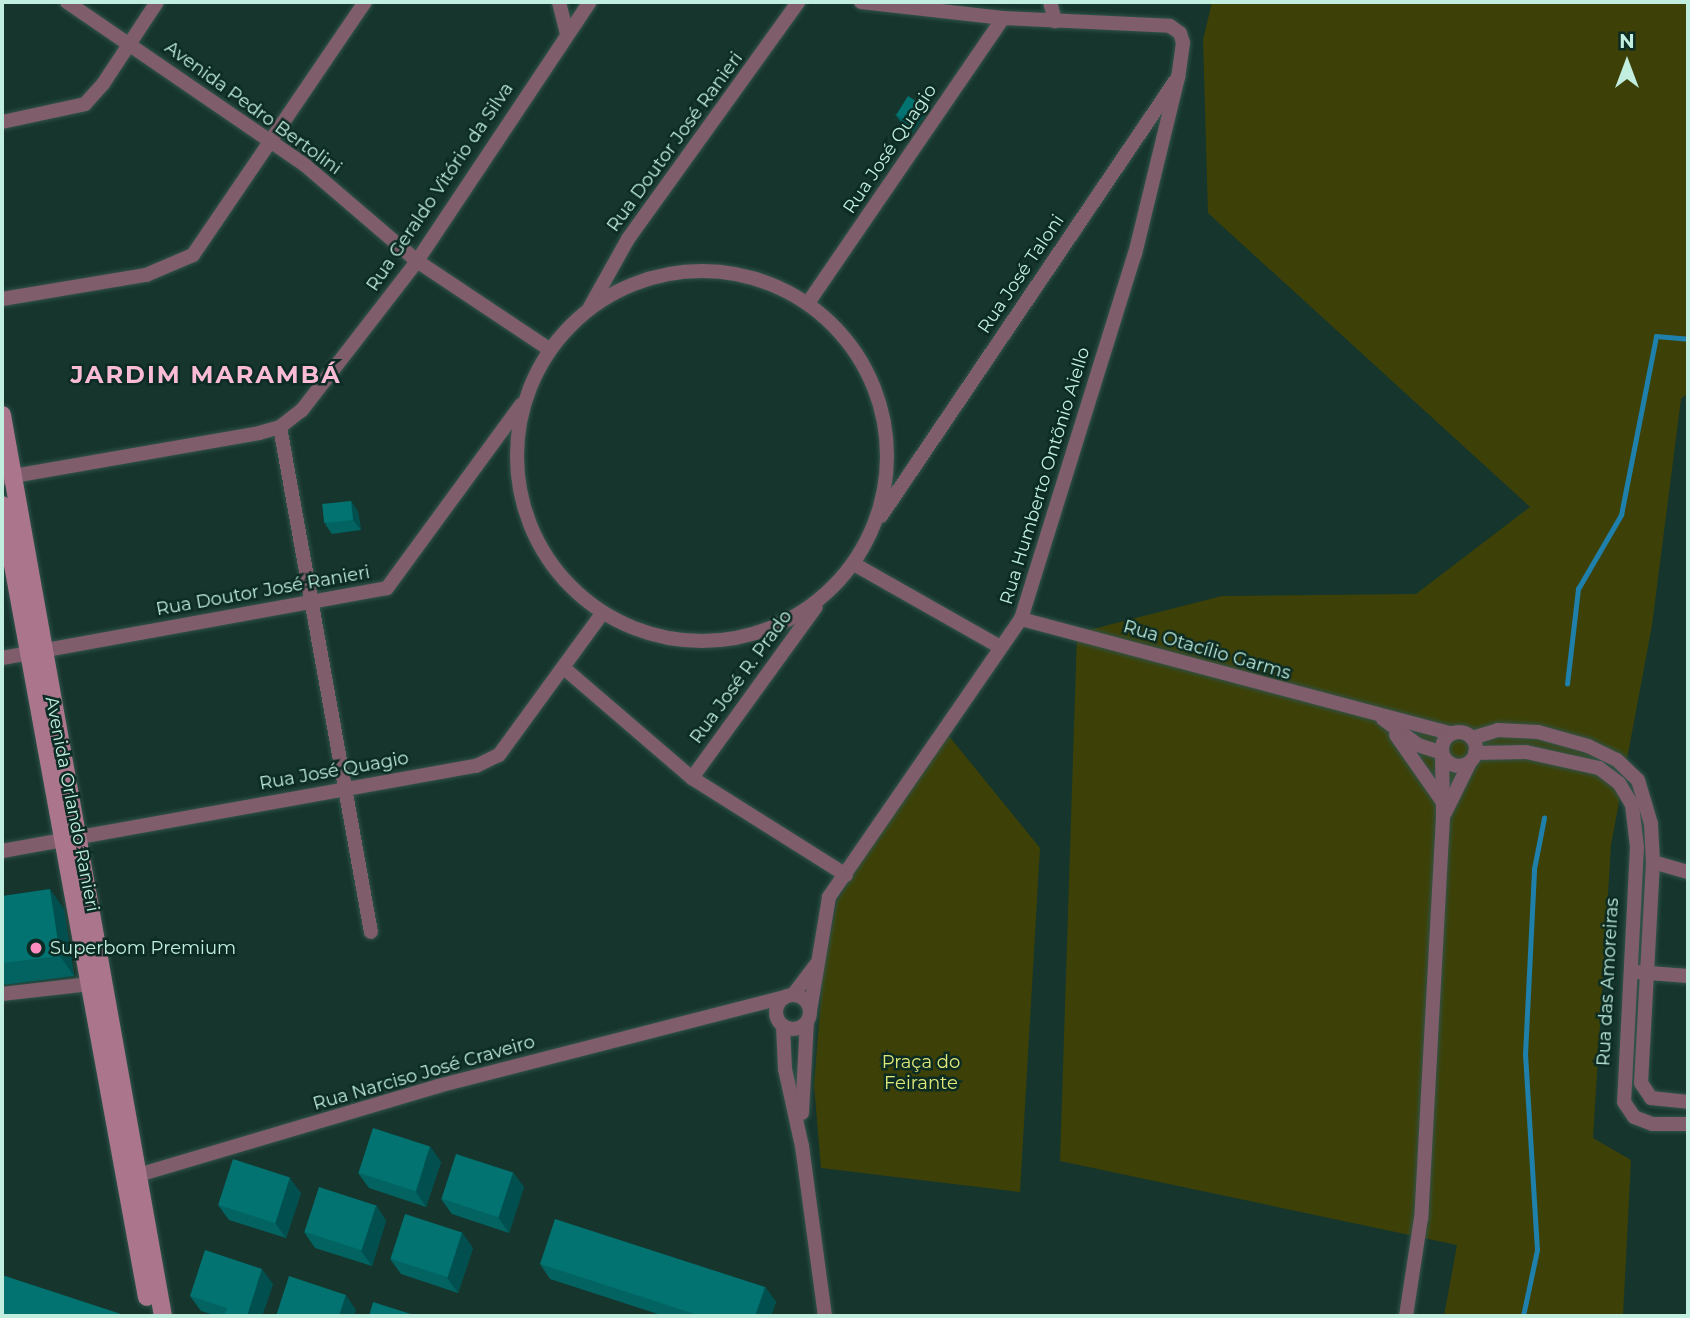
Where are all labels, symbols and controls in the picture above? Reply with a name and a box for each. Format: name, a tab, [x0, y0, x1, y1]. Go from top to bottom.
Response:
north arrow	[1592, 28, 1662, 98]
text: N	[1619, 30, 1635, 53]
street label: Avenida Pedro Bertolini	[160, 37, 346, 179]
street label: Rua Doutor José Ranieri	[603, 48, 747, 236]
street label: Rua Geraldo Vitório da Silva	[362, 79, 518, 295]
street label: Rua José Quagio	[839, 80, 941, 218]
street label: Rua José Taloni	[973, 210, 1069, 338]
street label: Rua Humberto Ontõnio Aiello	[996, 345, 1094, 607]
district label: JARDIM MARAMBÁ	[72, 361, 340, 389]
street label: Rua Doutor José Ranieri	[154, 562, 372, 620]
street label: Rua José R. Prado	[685, 606, 797, 748]
street label: Rua Otacílio Garms	[1121, 616, 1293, 684]
street label: Avenida Orlando Ranieri	[41, 695, 103, 913]
street label: Rua José Quagio	[258, 747, 410, 795]
street label: Rua das Amoreiras	[1593, 897, 1623, 1067]
place label: Superbom Premium	[50, 937, 236, 959]
marker: Superbom Premium	[28, 940, 44, 956]
street label: Rua Narciso José Craveiro	[310, 1031, 538, 1115]
park label: Praça do Feirante	[882, 1052, 960, 1094]

